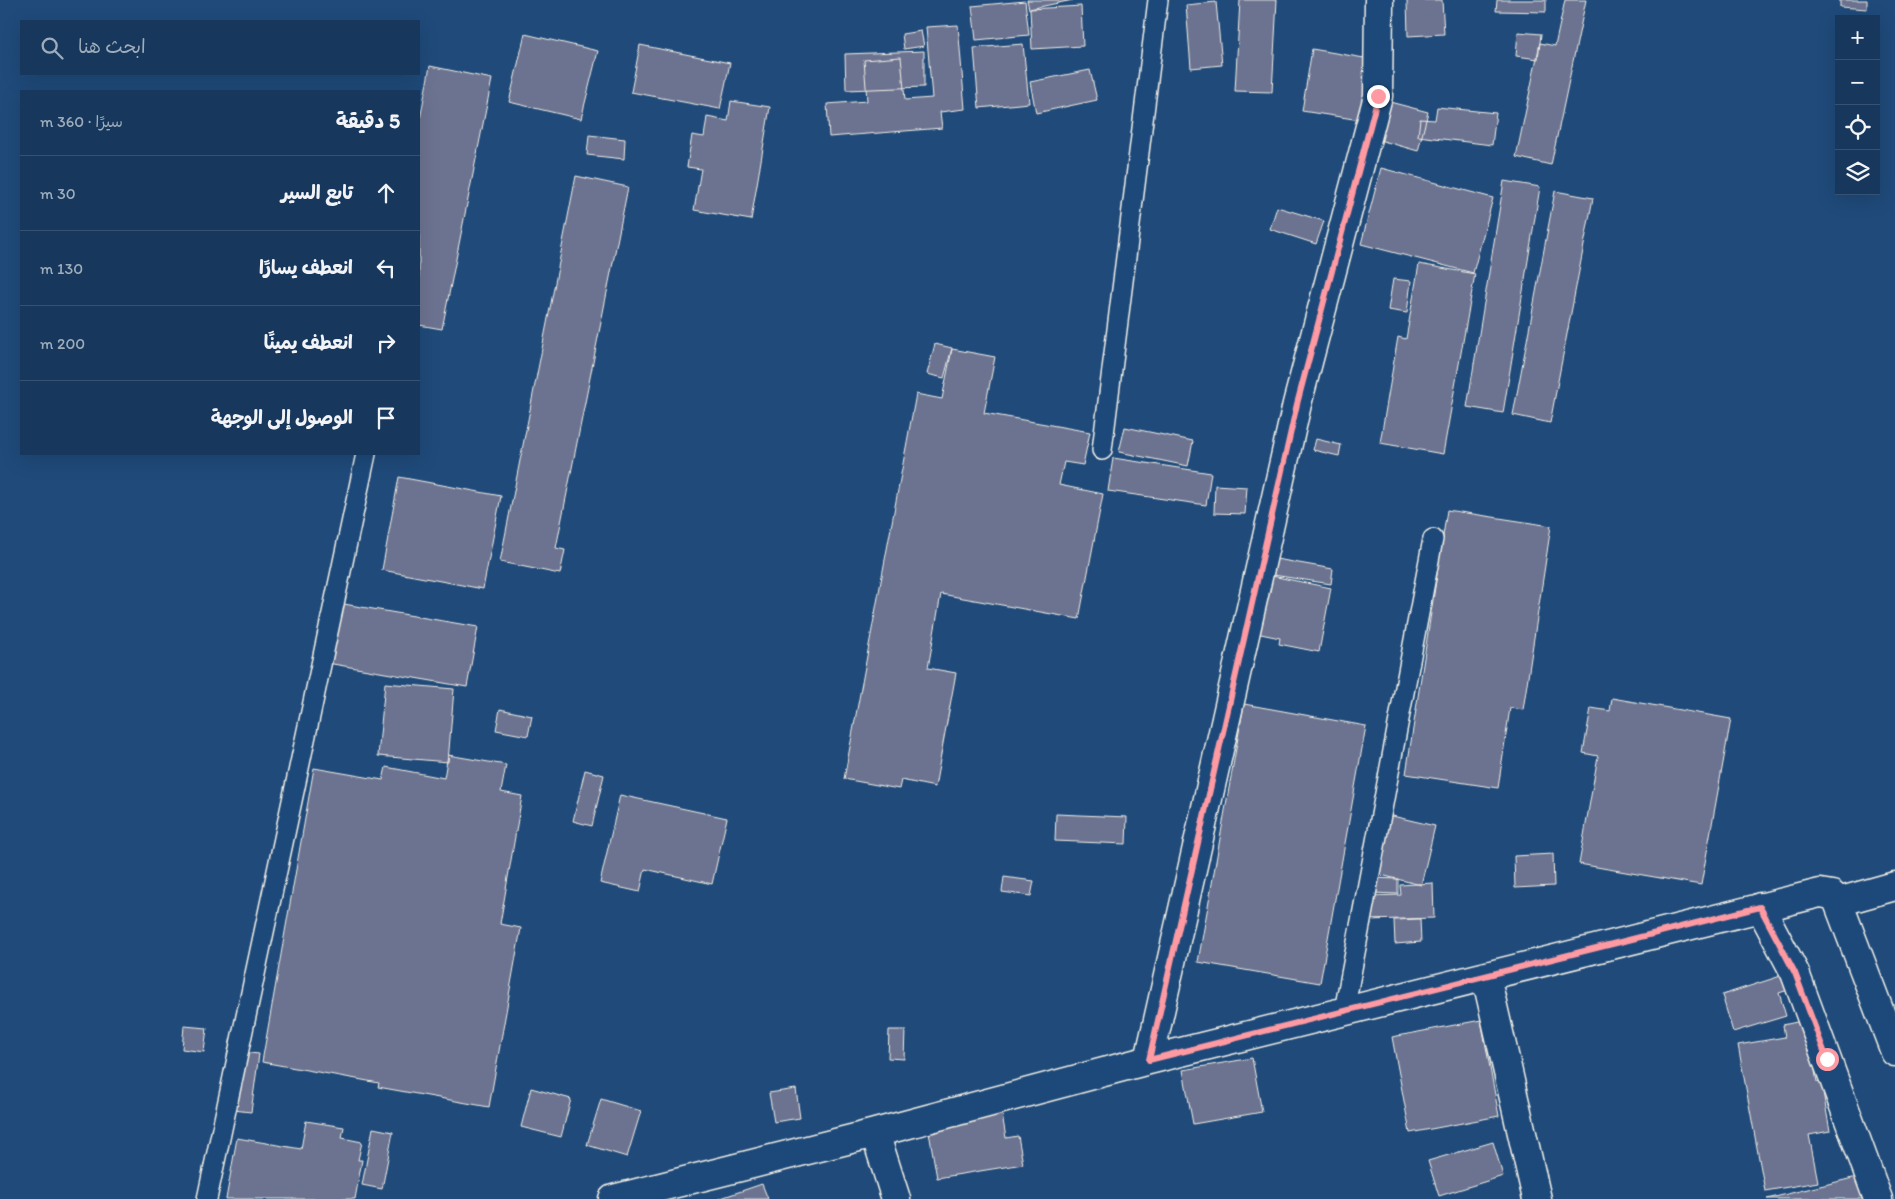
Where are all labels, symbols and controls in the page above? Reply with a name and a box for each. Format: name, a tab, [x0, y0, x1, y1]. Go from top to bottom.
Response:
map controls	[1835, 15, 1880, 195]
button: +	[1835, 15, 1880, 60]
search box	[20, 20, 420, 75]
icon: search	[38, 34, 66, 62]
text: ابحث هنا	[78, 35, 146, 58]
button: −	[1835, 60, 1880, 105]
route end	[1367, 85, 1390, 108]
button: locate	[1835, 105, 1880, 150]
text: 5 دقيقة	[336, 108, 400, 133]
text: سيرًا · 360 m	[40, 112, 123, 131]
button: layers	[1835, 150, 1880, 195]
icon: ahead	[372, 179, 400, 207]
text: تابع السير	[281, 181, 353, 204]
text: 30 m	[40, 184, 76, 203]
icon: left	[372, 254, 400, 282]
text: انعطف يسارًا	[259, 256, 353, 279]
text: 130 m	[40, 259, 83, 278]
icon: right	[372, 329, 400, 357]
text: انعطف يمينًا	[264, 331, 353, 354]
text: 200 m	[40, 334, 85, 353]
icon: arrive	[372, 404, 400, 432]
text: الوصول إلى الوجهة	[211, 406, 353, 429]
route start	[1816, 1048, 1839, 1071]

